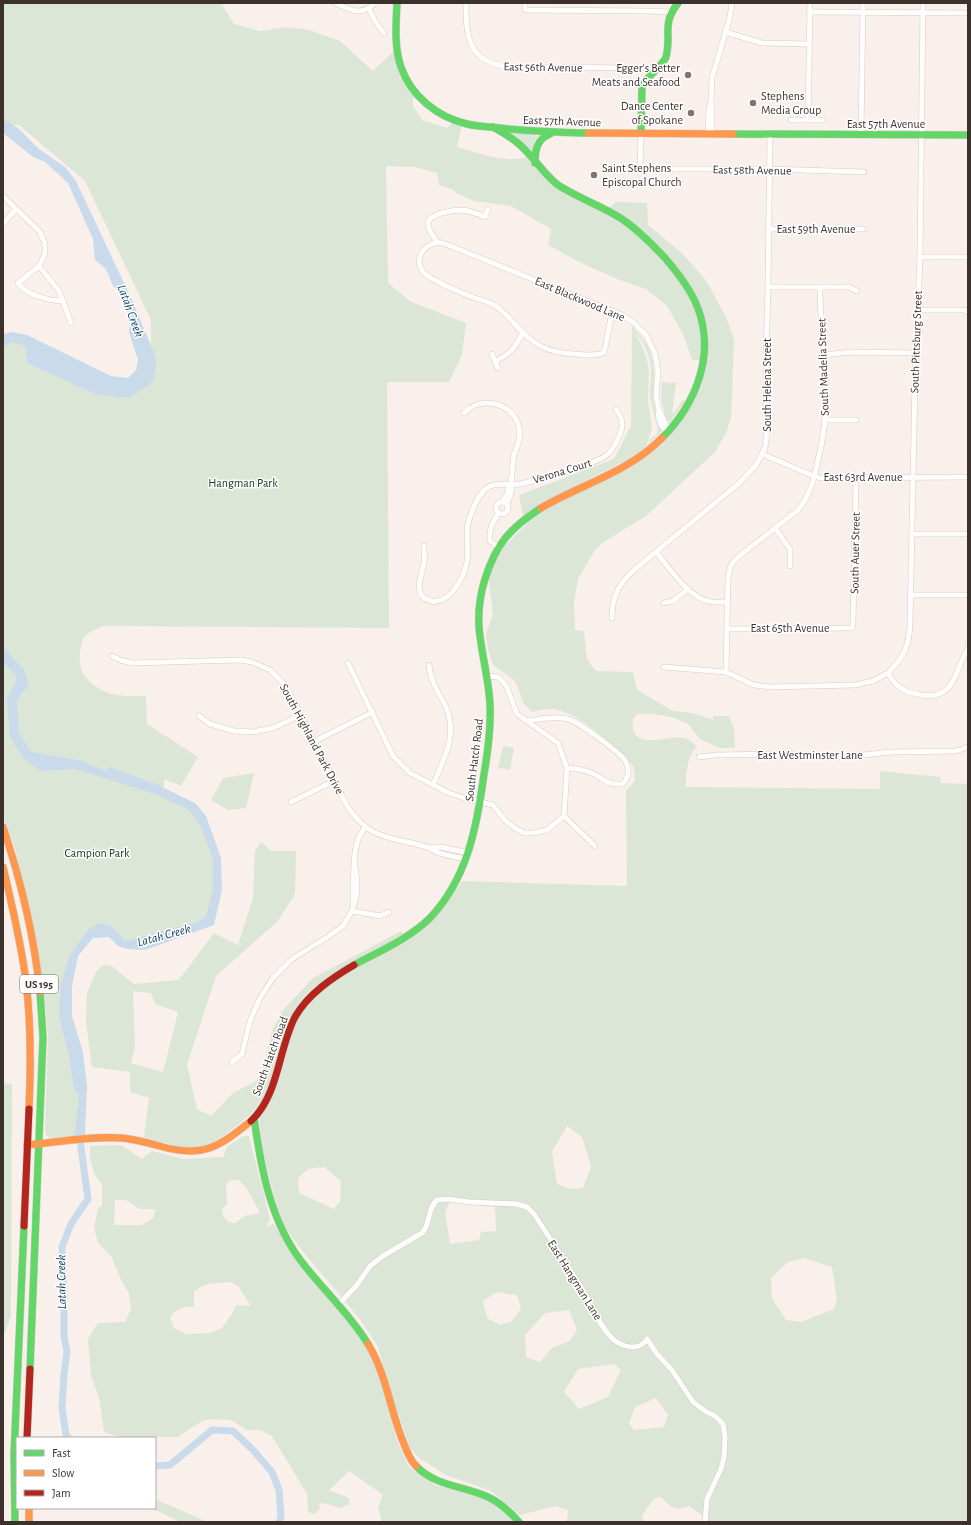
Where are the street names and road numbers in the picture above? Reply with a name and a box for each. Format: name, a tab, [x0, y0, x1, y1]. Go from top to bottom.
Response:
street label: East 56th Avenue	[503, 60, 583, 74]
street label: East 57th Avenue	[523, 114, 601, 128]
street label: East 57th Avenue	[847, 118, 925, 130]
street label: East 58th Avenue	[712, 163, 792, 177]
street label: East 59th Avenue	[776, 223, 856, 235]
street label: East Blackwood Lane	[533, 275, 627, 323]
street label: South Pittsburg Street	[908, 290, 924, 394]
street label: South Madelia Street	[815, 318, 831, 416]
street label: South Helena Street	[761, 338, 773, 432]
street label: Verona Court	[531, 456, 593, 486]
street label: East 63rd Avenue	[824, 471, 902, 483]
street label: South Auer Street	[848, 512, 862, 594]
street label: East 65th Avenue	[750, 622, 830, 634]
street label: South Highland Park Drive	[278, 682, 346, 796]
street label: South Hatch Road	[463, 718, 485, 802]
street label: East Westminster Lane	[757, 749, 863, 761]
road number: US 195	[20, 975, 58, 993]
street label: South Hatch Road	[250, 1015, 290, 1097]
street label: East Hangman Lane	[546, 1238, 604, 1322]

